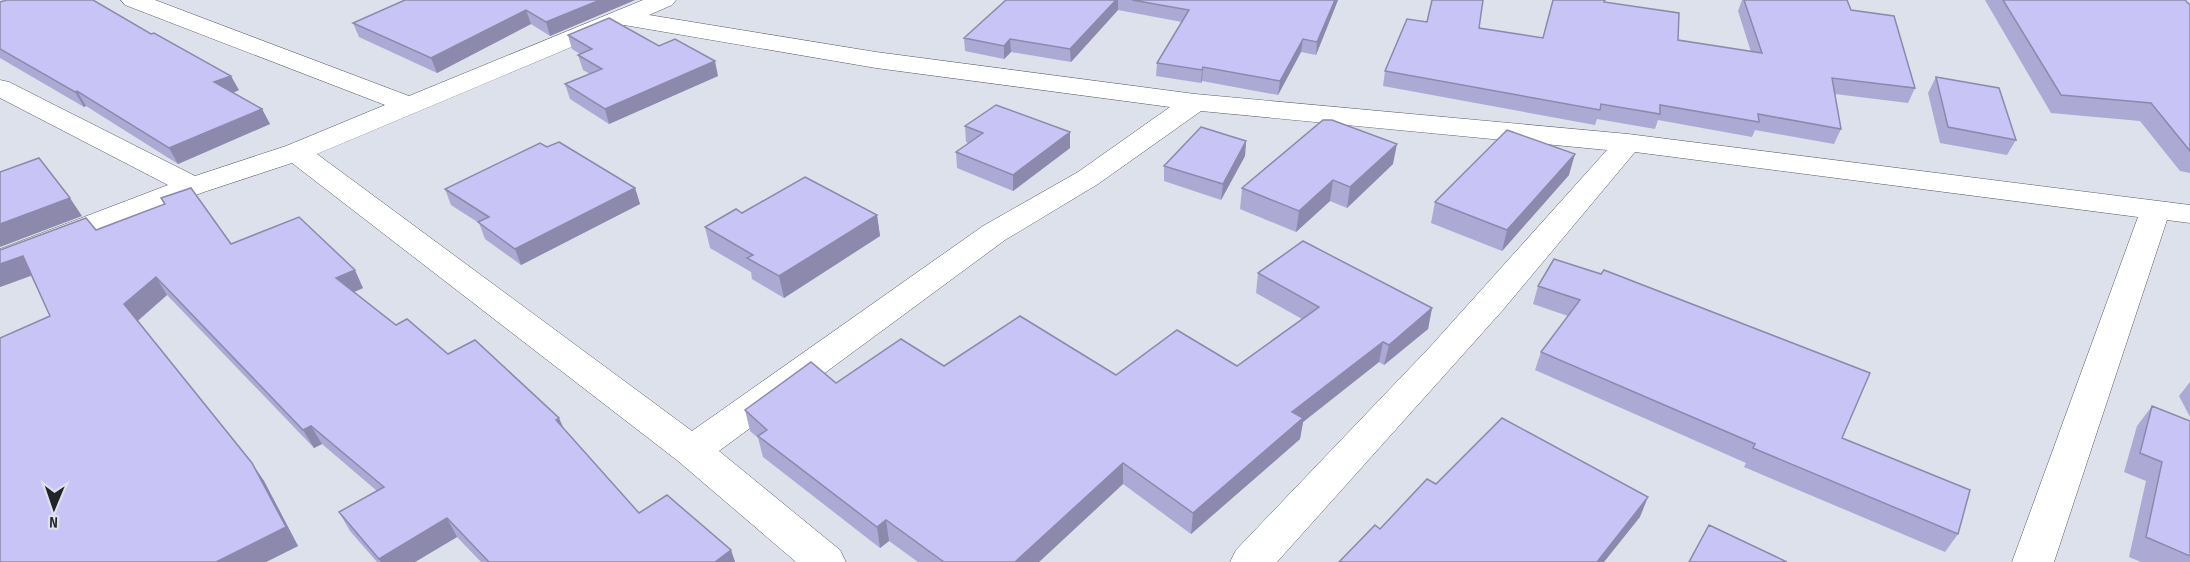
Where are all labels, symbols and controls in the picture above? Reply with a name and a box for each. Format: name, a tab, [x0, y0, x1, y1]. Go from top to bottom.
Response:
north arrow	[24, 478, 84, 538]
text: N	[49, 512, 58, 531]

